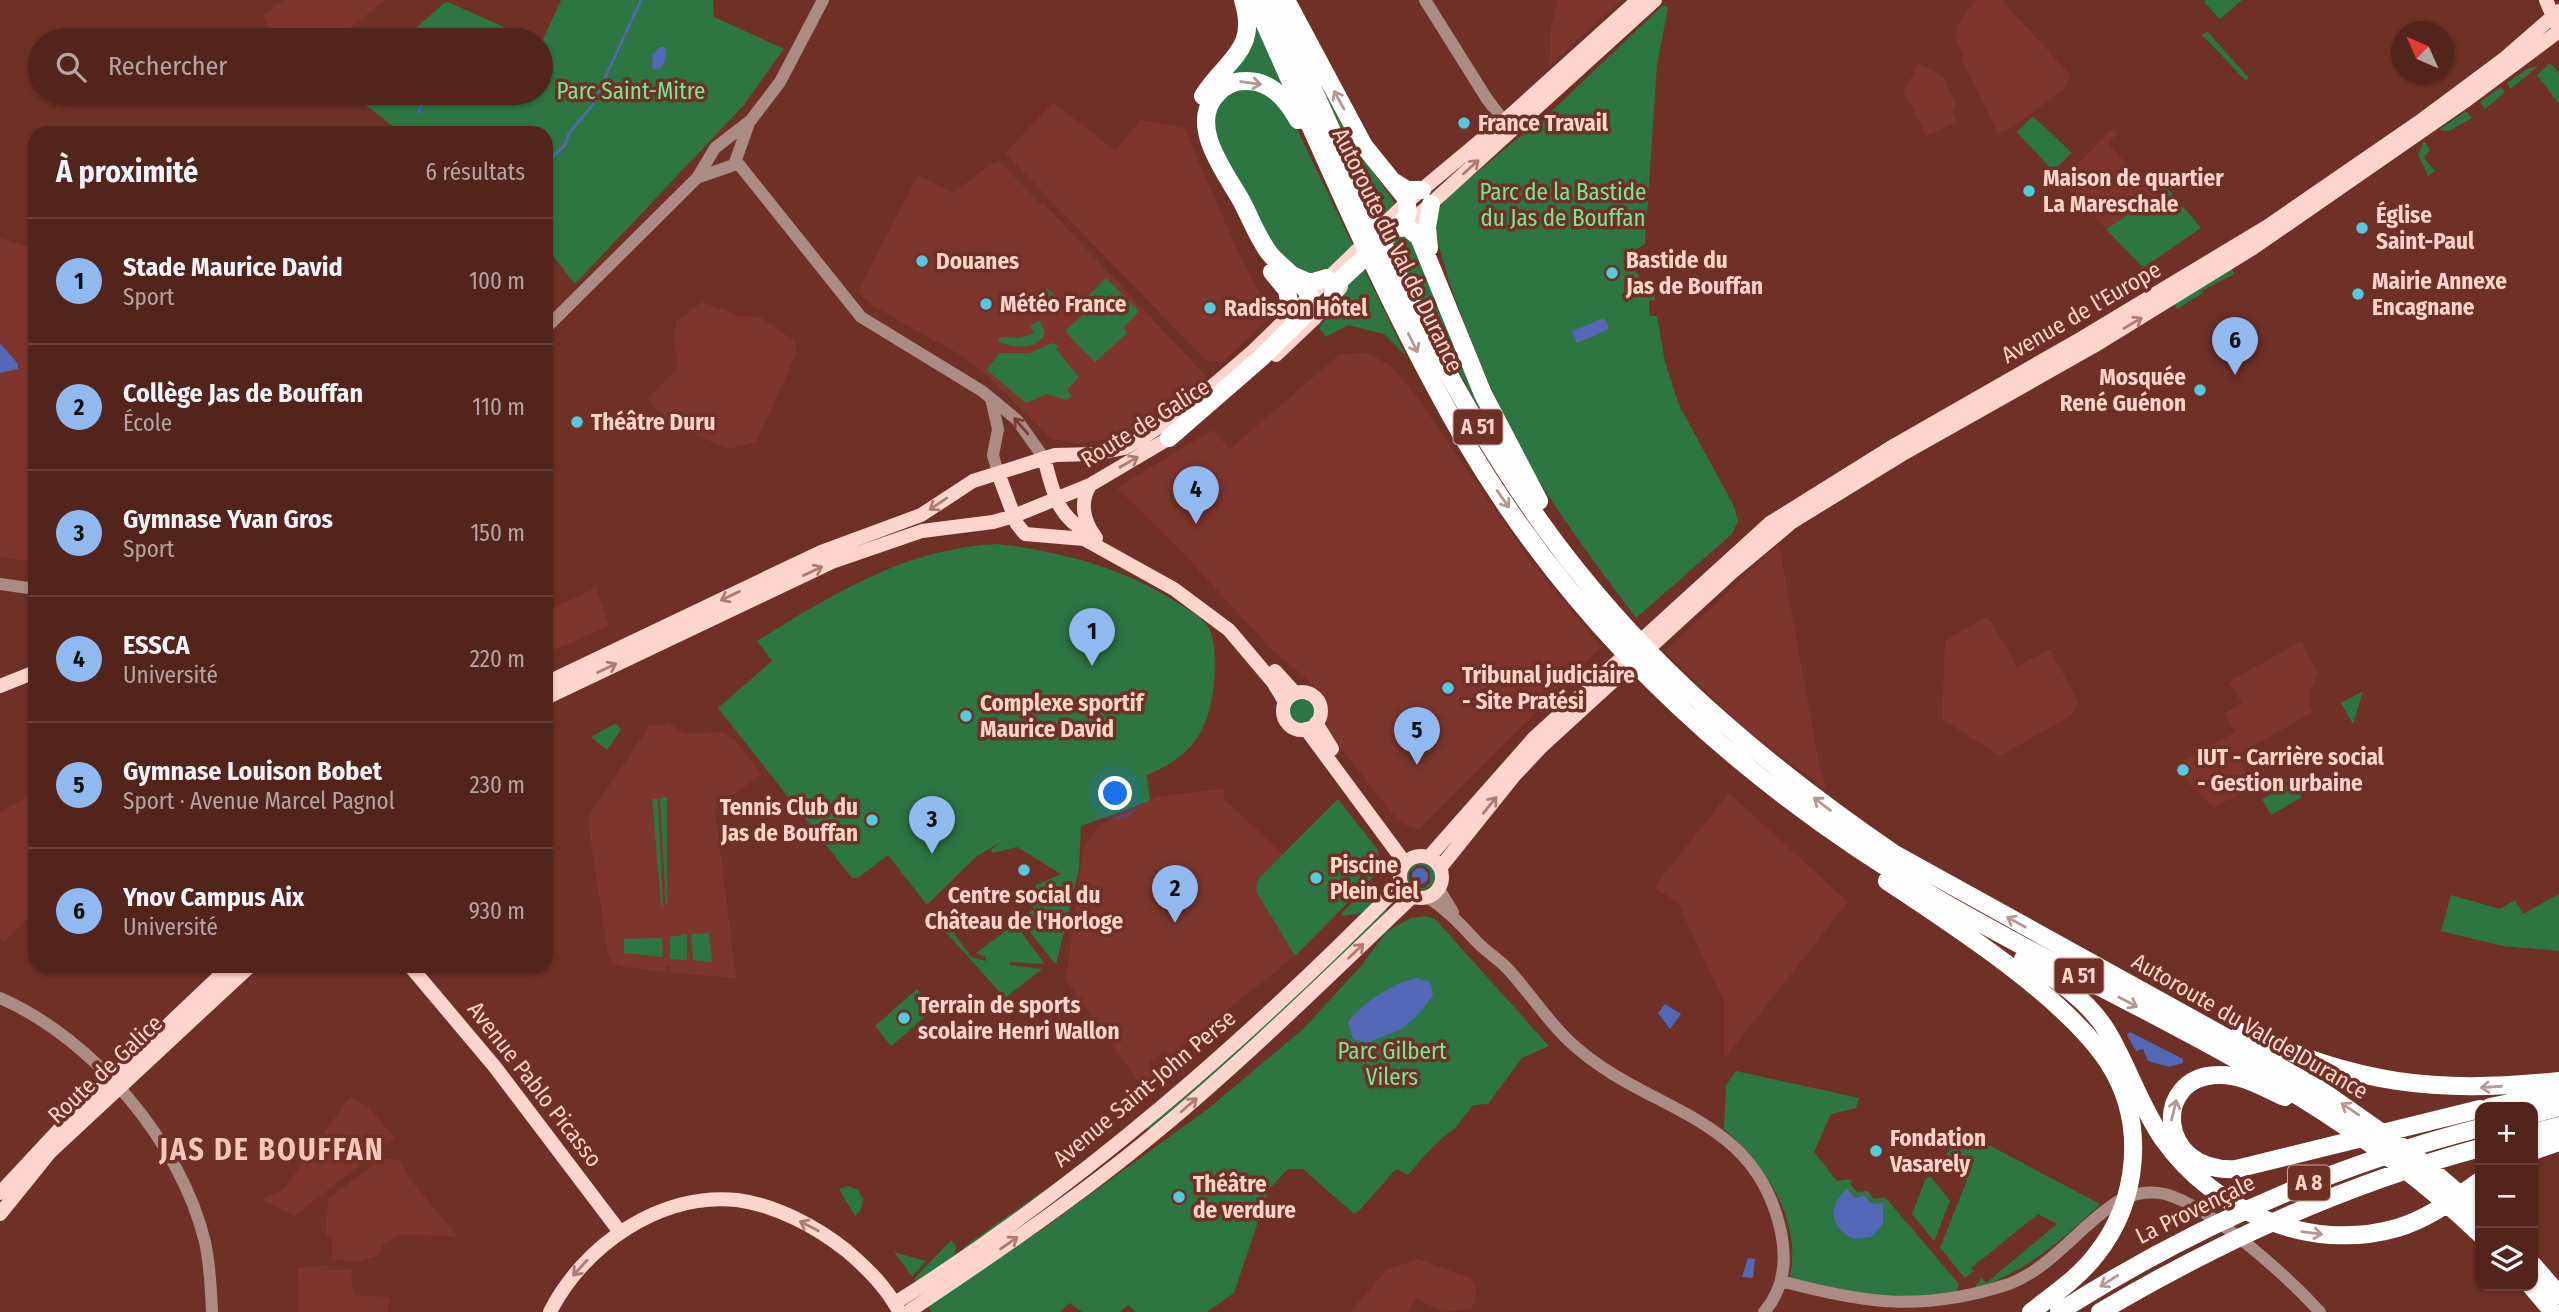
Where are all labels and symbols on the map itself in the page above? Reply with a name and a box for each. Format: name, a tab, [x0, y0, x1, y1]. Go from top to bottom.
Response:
north arrow	[2391, 21, 2454, 84]
one-way arrow	[1239, 76, 1262, 89]
park label: Parc Saint-Mitre	[557, 77, 705, 105]
one-way arrow	[1331, 90, 1345, 110]
place label: France Travail	[1478, 109, 1609, 137]
marker: France Travail	[1456, 115, 1472, 131]
street label: Autoroute du Val de Durance	[1327, 123, 1469, 377]
one-way arrow	[1462, 159, 1480, 175]
place label: Maison de quartier La Mareschale	[2043, 164, 2224, 218]
park label: Parc de la Bastide du Jas de Bouffan	[1480, 178, 1646, 232]
marker: Maison de quartier La Mareschale	[2021, 183, 2037, 199]
place label: Église Saint-Paul	[2376, 200, 2475, 255]
marker: Église Saint-Paul	[2354, 220, 2370, 236]
place label: Bastide du Jas de Bouffan	[1625, 246, 1763, 300]
place label: Douanes	[936, 247, 1019, 275]
marker: Douanes	[914, 253, 930, 269]
street label: Avenue de l'Europe	[1996, 255, 2166, 369]
marker: Bastide du Jas de Bouffan	[1604, 265, 1620, 281]
place label: Mairie Annexe Encagnane	[2372, 267, 2507, 321]
marker: Mairie Annexe Encagnane	[2350, 286, 2366, 302]
place label: Météo France	[1000, 290, 1127, 318]
place label: Radisson Hôtel	[1224, 294, 1368, 322]
marker: Météo France	[978, 296, 994, 312]
marker: Radisson Hôtel	[1202, 300, 1218, 316]
one-way arrow	[2122, 315, 2142, 329]
pin: 6	[2212, 317, 2258, 375]
one-way arrow	[1407, 332, 1420, 353]
place label: Mosquée René Guénon	[2060, 363, 2186, 417]
street label: Route de Galice	[1076, 372, 1214, 474]
marker: Mosquée René Guénon	[2192, 382, 2208, 398]
place label: Théâtre Duru	[591, 408, 716, 436]
road number: A 51	[1454, 410, 1502, 444]
marker: Théâtre Duru	[569, 414, 585, 430]
one-way arrow	[1013, 417, 1029, 435]
one-way arrow	[1119, 455, 1139, 469]
pin: 4	[1173, 466, 1219, 524]
one-way arrow	[1496, 489, 1510, 508]
one-way arrow	[929, 497, 948, 511]
one-way arrow	[802, 564, 823, 577]
one-way arrow	[720, 589, 741, 603]
pin: 1	[1069, 608, 1115, 666]
one-way arrow	[596, 661, 618, 674]
place label: Tribunal judiciaire - Site Pratési	[1462, 661, 1635, 715]
marker: Tribunal judiciaire - Site Pratési	[1440, 680, 1456, 696]
place label: Complexe sportif Maurice David	[980, 689, 1146, 743]
pin: 5	[1394, 707, 1440, 765]
marker: Complexe sportif Maurice David	[958, 708, 974, 724]
place label: IUT - Carrière social - Gestion urbaine	[2197, 743, 2385, 797]
marker: IUT - Carrière social - Gestion urbaine	[2175, 762, 2191, 778]
your location	[1098, 776, 1132, 810]
place label: Tennis Club du Jas de Bouffan	[720, 793, 858, 847]
pin: 3	[909, 796, 955, 854]
one-way arrow	[1483, 796, 1498, 814]
one-way arrow	[1813, 797, 1832, 812]
marker: Tennis Club du Jas de Bouffan	[864, 812, 880, 828]
place label: Piscine Plein Ciel	[1330, 851, 1420, 905]
marker: Centre social du Château de l'Horloge	[1016, 862, 1032, 878]
pin: 2	[1152, 865, 1198, 923]
marker: Piscine Plein Ciel	[1308, 870, 1324, 886]
place label: Centre social du Château de l'Horloge	[925, 881, 1123, 935]
one-way arrow	[2007, 915, 2027, 929]
one-way arrow	[1347, 942, 1364, 959]
street label: Autoroute du Val de Durance	[2127, 947, 2373, 1105]
road number: A 51	[2054, 958, 2104, 993]
place label: Terrain de sports scolaire Henri Wallon	[918, 991, 1119, 1045]
one-way arrow	[2117, 995, 2138, 1009]
street label: Avenue Pablo Picasso	[462, 996, 608, 1172]
street label: Avenue Saint-John Perse	[1047, 1003, 1241, 1173]
street label: Route de Galice	[42, 1009, 168, 1129]
marker: Terrain de sports scolaire Henri Wallon	[896, 1010, 912, 1026]
park label: Parc Gilbert Vilers	[1338, 1037, 1447, 1091]
one-way arrow	[2480, 1081, 2503, 1094]
one-way arrow	[1180, 1097, 1198, 1113]
one-way arrow	[2168, 1099, 2181, 1121]
one-way arrow	[2341, 1102, 2360, 1116]
place label: Fondation Vasarely	[1889, 1124, 1986, 1178]
district label: JAS DE BOUFFAN	[158, 1132, 385, 1168]
marker: Fondation Vasarely	[1868, 1143, 1884, 1159]
road number: A 8	[2288, 1166, 2330, 1200]
street label: La Provençale	[2131, 1168, 2259, 1250]
place label: Théâtre de verdure	[1193, 1170, 1296, 1224]
marker: Théâtre de verdure	[1171, 1189, 1187, 1205]
one-way arrow	[800, 1219, 820, 1233]
one-way arrow	[2300, 1227, 2323, 1240]
one-way arrow	[999, 1236, 1018, 1250]
one-way arrow	[572, 1259, 589, 1276]
one-way arrow	[2100, 1274, 2120, 1288]

